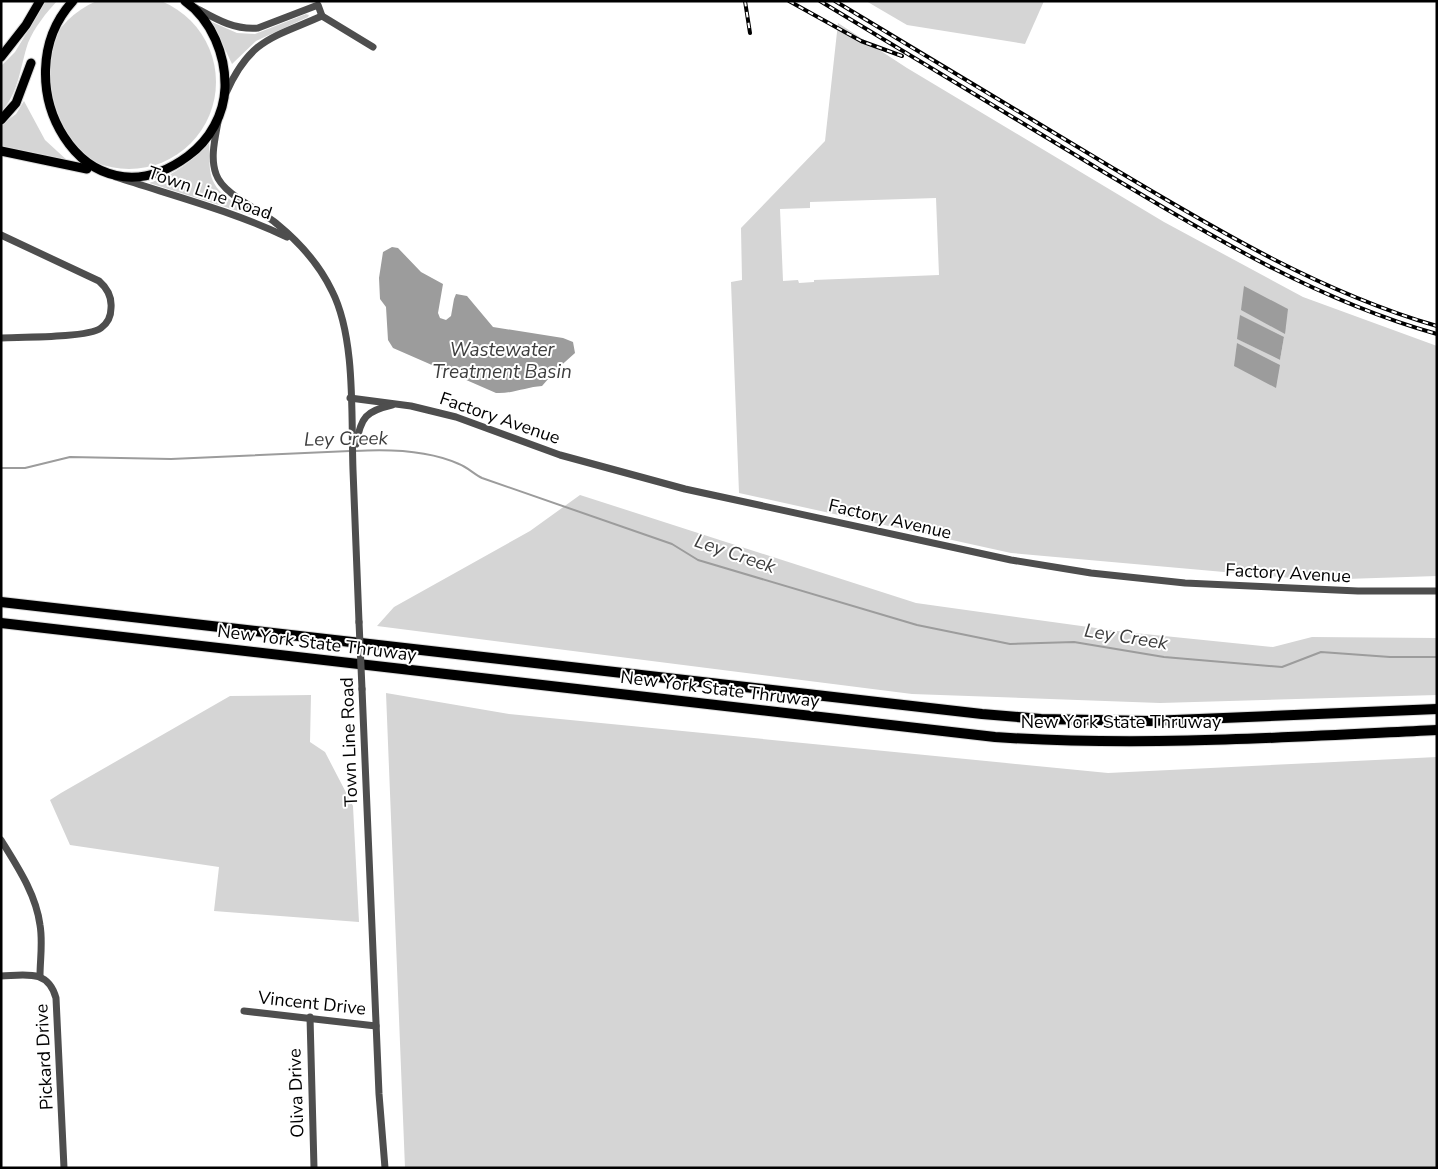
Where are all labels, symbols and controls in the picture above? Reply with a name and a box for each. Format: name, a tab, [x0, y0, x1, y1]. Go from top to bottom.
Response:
street label: Town Line Road	[145, 161, 275, 225]
water label: Wastewater Treatment Basin	[432, 337, 572, 385]
street label: Factory Avenue	[437, 386, 563, 450]
water label: Ley Creek	[304, 425, 389, 453]
street label: Factory Avenue	[826, 493, 954, 545]
water label: Ley Creek	[691, 528, 779, 580]
street label: Factory Avenue	[1225, 558, 1351, 588]
water label: Ley Creek	[1082, 618, 1170, 656]
street label: New York State Thruway	[216, 619, 419, 667]
street label: New York State Thruway	[619, 665, 822, 713]
street label: Town Line Road	[335, 677, 363, 807]
street label: New York State Thruway	[1021, 710, 1222, 734]
street label: Vincent Drive	[256, 985, 367, 1021]
street label: Pickard Drive	[29, 1003, 59, 1111]
street label: Oliva Drive	[282, 1048, 310, 1138]

